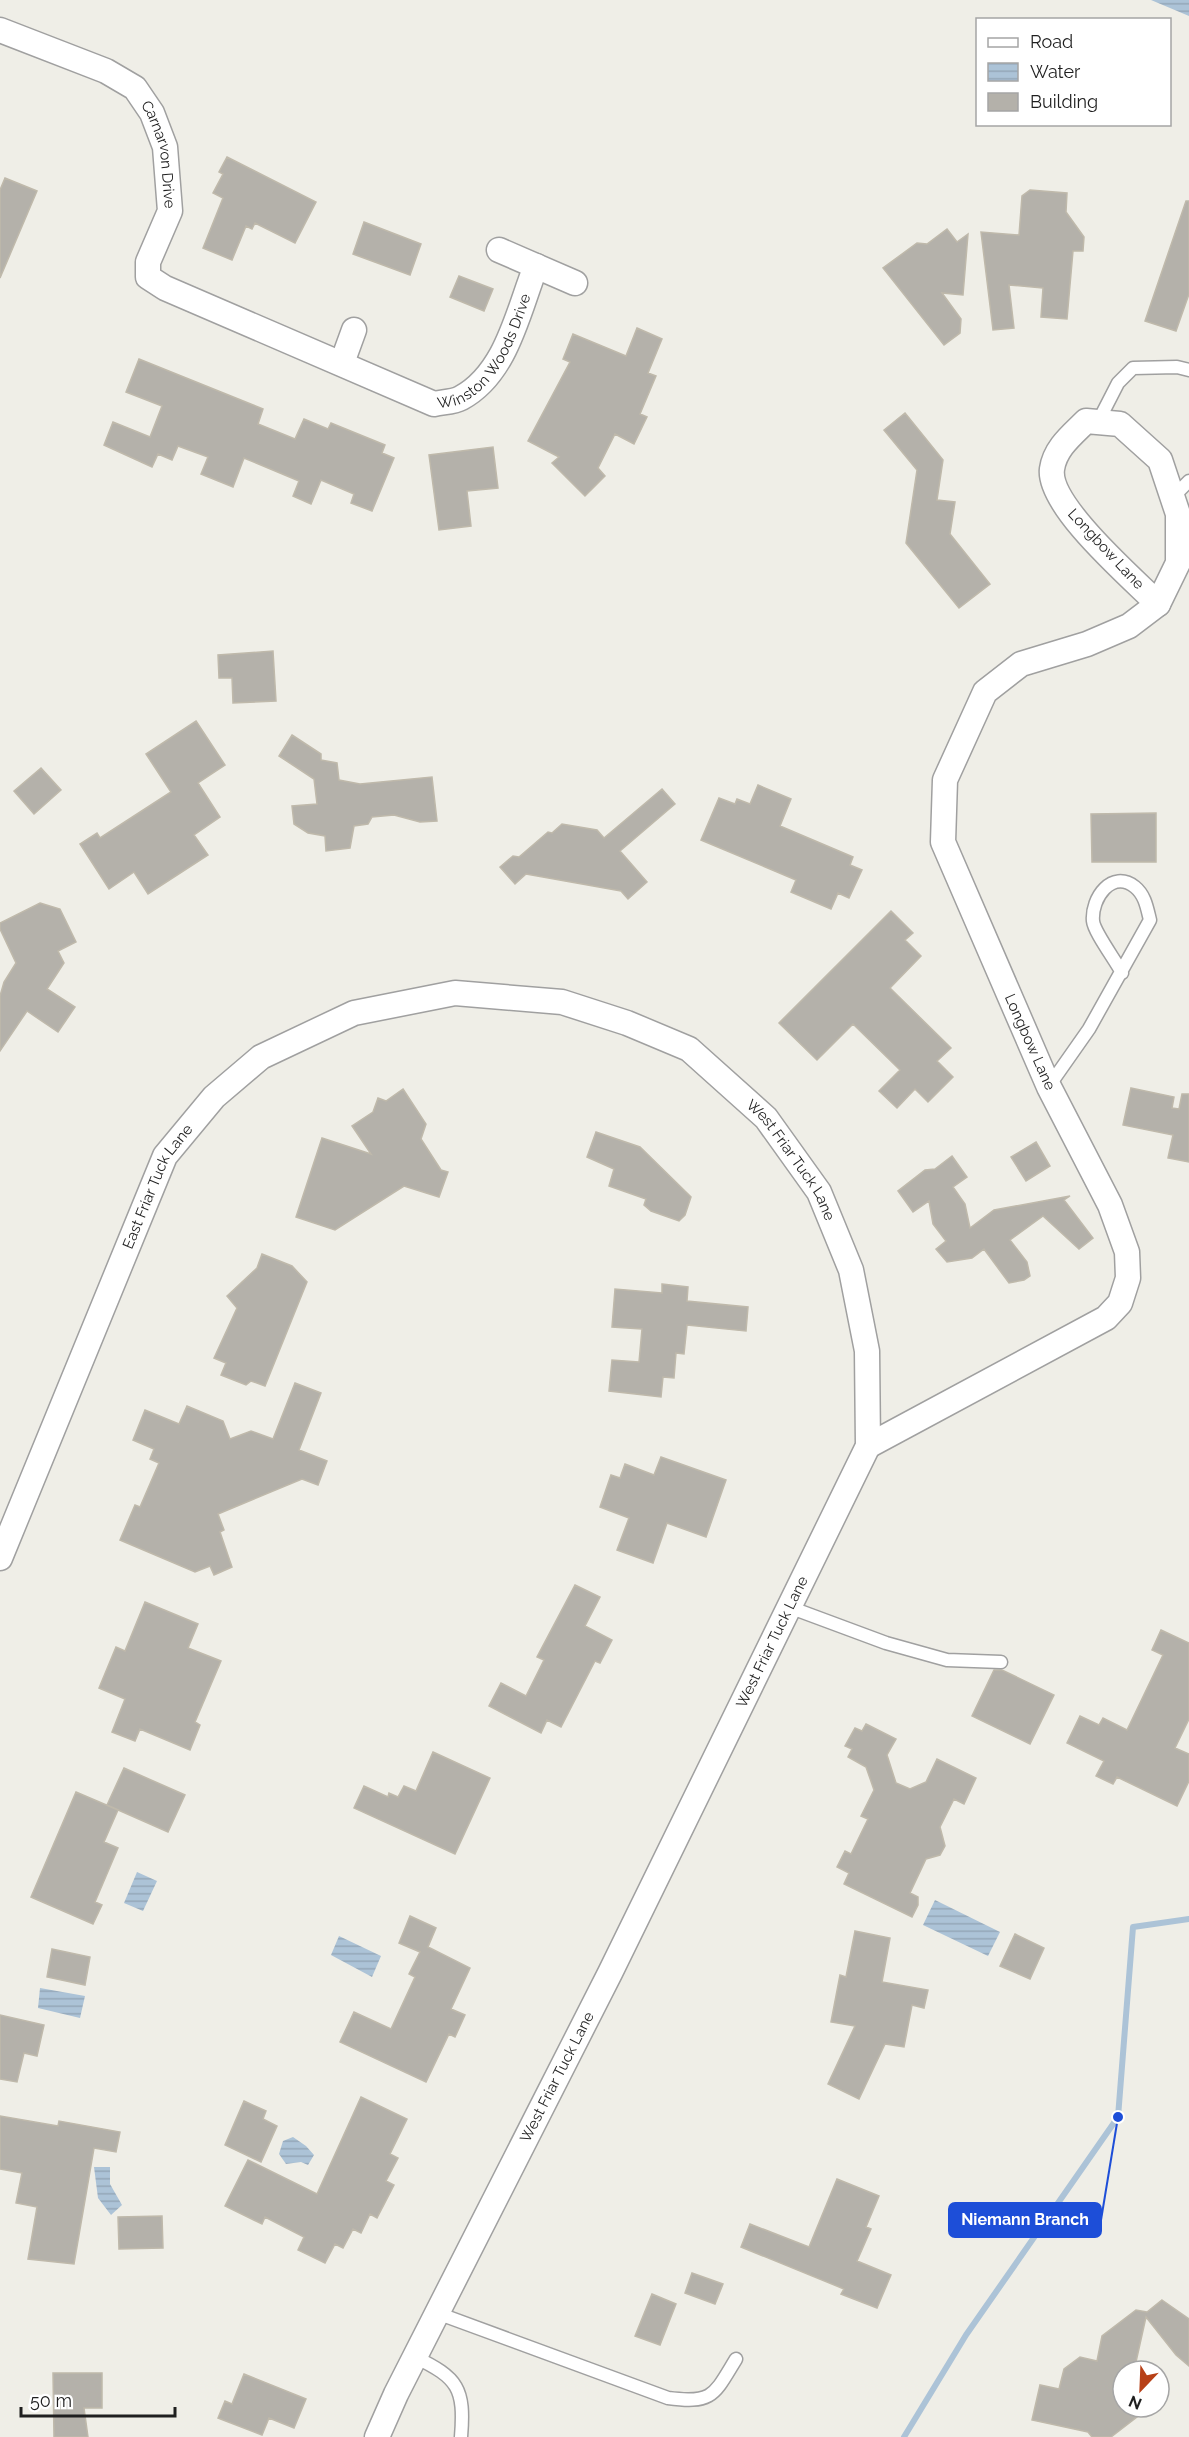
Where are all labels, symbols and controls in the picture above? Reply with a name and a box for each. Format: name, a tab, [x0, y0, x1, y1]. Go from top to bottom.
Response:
legend	[976, 18, 1171, 126]
text: Road	[1030, 31, 1073, 52]
text: Water	[1030, 61, 1081, 82]
text: Building	[1030, 91, 1098, 112]
street label: Carnarvon Drive	[137, 97, 179, 209]
street label: Winston Woods Drive	[436, 291, 534, 412]
street label: Longbow Lane	[1064, 505, 1148, 593]
street label: Longbow Lane	[1001, 991, 1059, 1093]
street label: West Friar Tuck Lane	[743, 1096, 839, 1223]
street label: East Friar Tuck Lane	[119, 1120, 197, 1252]
street label: West Friar Tuck Lane	[732, 1573, 812, 1711]
street label: West Friar Tuck Lane	[516, 2009, 598, 2145]
callout: Niemann Branch	[949, 2203, 1101, 2237]
text: Niemann Branch	[961, 2210, 1089, 2229]
north arrow	[1111, 2359, 1171, 2419]
scale bar	[21, 2380, 176, 2418]
text: 50 m	[30, 2390, 72, 2411]
text: N	[1126, 2391, 1145, 2413]

